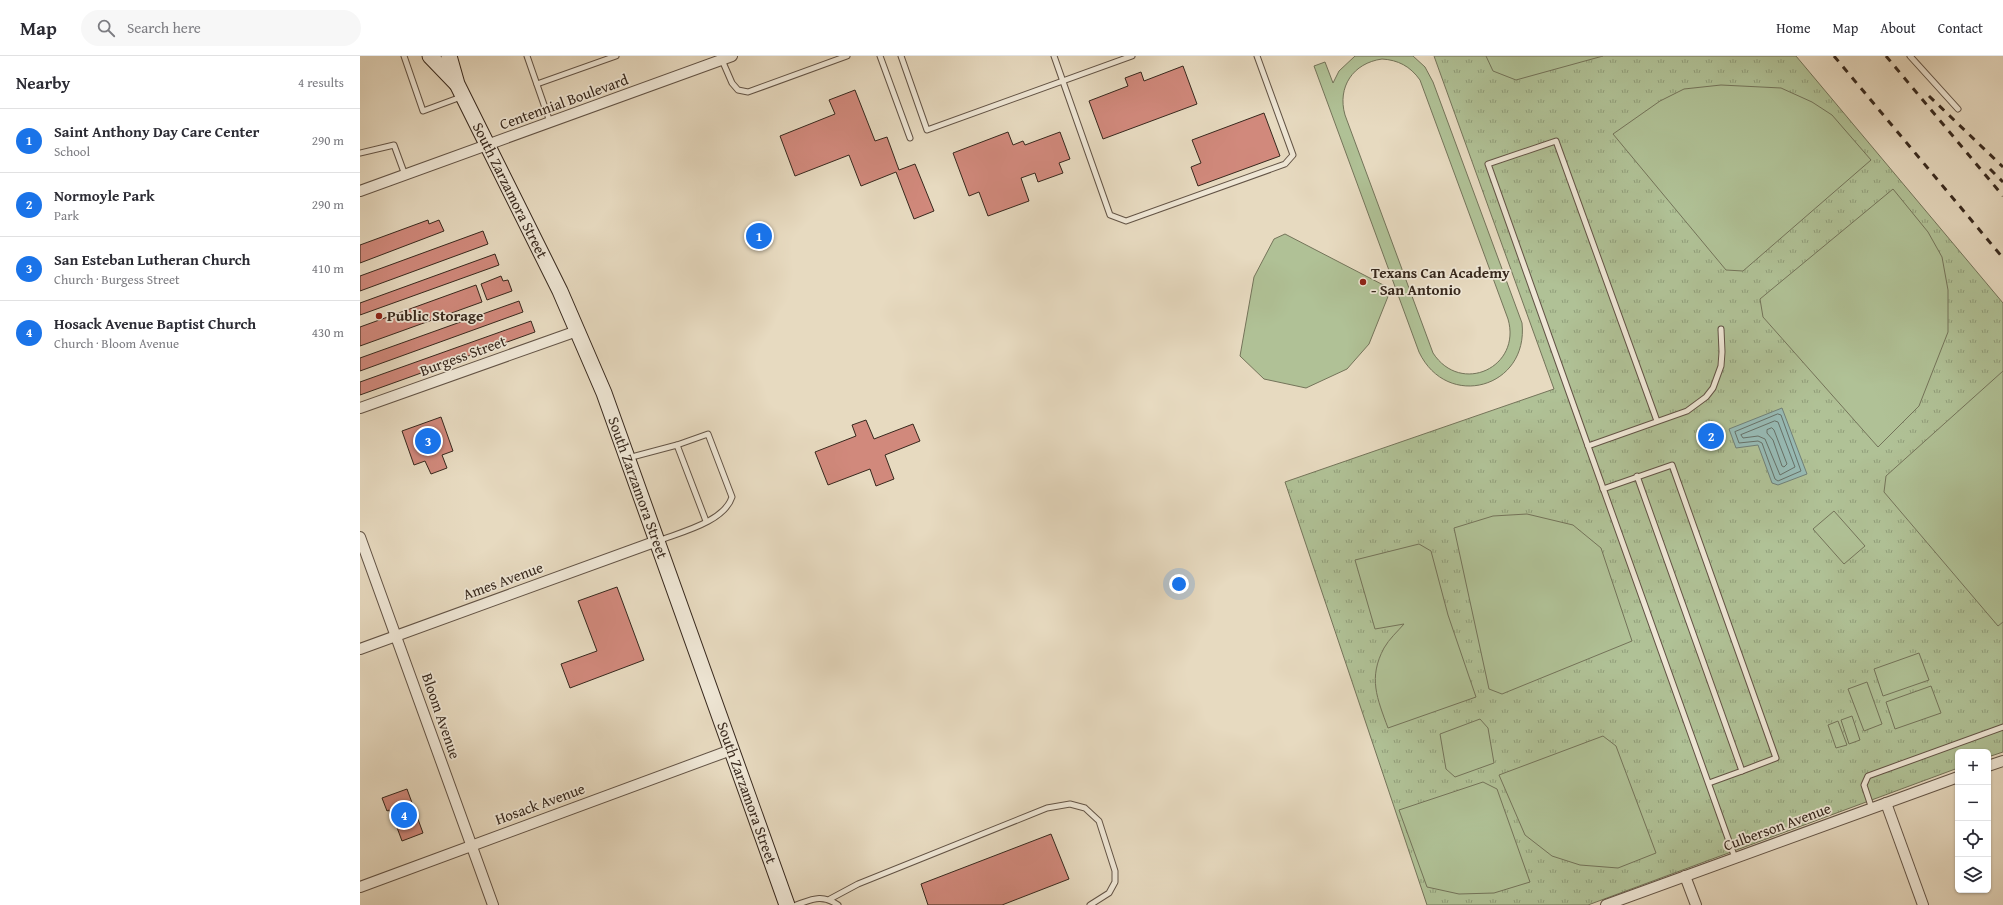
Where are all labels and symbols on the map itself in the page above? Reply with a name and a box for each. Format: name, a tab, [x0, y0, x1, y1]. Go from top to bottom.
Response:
street label: Centennial Boulevard	[497, 69, 631, 135]
street label: South Zarzamora Street	[468, 119, 553, 262]
pin: 1	[746, 221, 772, 251]
place label: Texans Can Academy - San Antonio	[1371, 262, 1510, 300]
marker: Texans Can Academy - San Antonio	[1358, 277, 1368, 287]
place label: Public Storage	[387, 305, 483, 326]
marker: Public Storage	[374, 311, 384, 321]
street label: Burgess Street	[417, 330, 510, 381]
street label: South Zarzamora Street	[603, 414, 674, 562]
pin: 2	[1698, 421, 1724, 451]
pin: 3	[415, 426, 441, 456]
street label: Ames Avenue	[460, 556, 546, 605]
your location	[1169, 574, 1189, 594]
street label: Bloom Avenue	[417, 670, 466, 762]
street label: South Zarzamora Street	[712, 719, 783, 867]
street label: Hosack Avenue	[492, 778, 588, 829]
street label: Culberson Avenue	[1720, 797, 1833, 856]
pin: 4	[391, 800, 417, 830]

